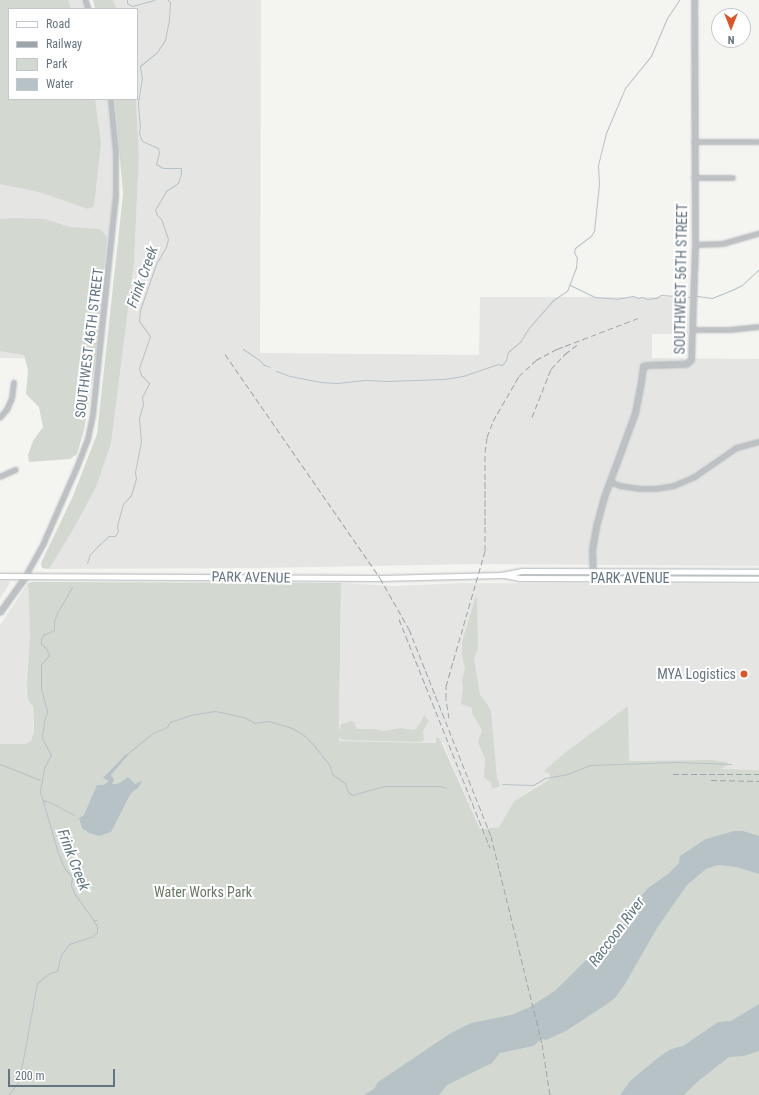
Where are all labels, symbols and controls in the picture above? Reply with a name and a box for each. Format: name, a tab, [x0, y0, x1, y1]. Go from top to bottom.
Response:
legend	[8, 8, 138, 100]
north arrow	[711, 8, 751, 48]
text: Road	[46, 17, 70, 31]
text: N	[728, 33, 734, 46]
text: Railway	[46, 37, 82, 51]
text: Park	[46, 57, 67, 71]
text: Water	[46, 77, 74, 91]
street label: SOUTHWEST 56TH STREET	[671, 203, 691, 355]
water label: Frink Creek	[124, 244, 162, 310]
street label: SOUTHWEST 46TH STREET	[71, 267, 107, 419]
street label: PARK AVENUE	[211, 568, 291, 586]
street label: PARK AVENUE	[591, 570, 669, 586]
place label: MYA Logistics	[657, 666, 736, 682]
marker: MYA Logistics	[739, 669, 749, 679]
water label: Frink Creek	[53, 827, 93, 893]
park label: Water Works Park	[154, 884, 252, 900]
water label: Raccoon River	[585, 894, 649, 970]
scale bar	[10, 1061, 117, 1087]
text: 200 m	[15, 1069, 45, 1083]

